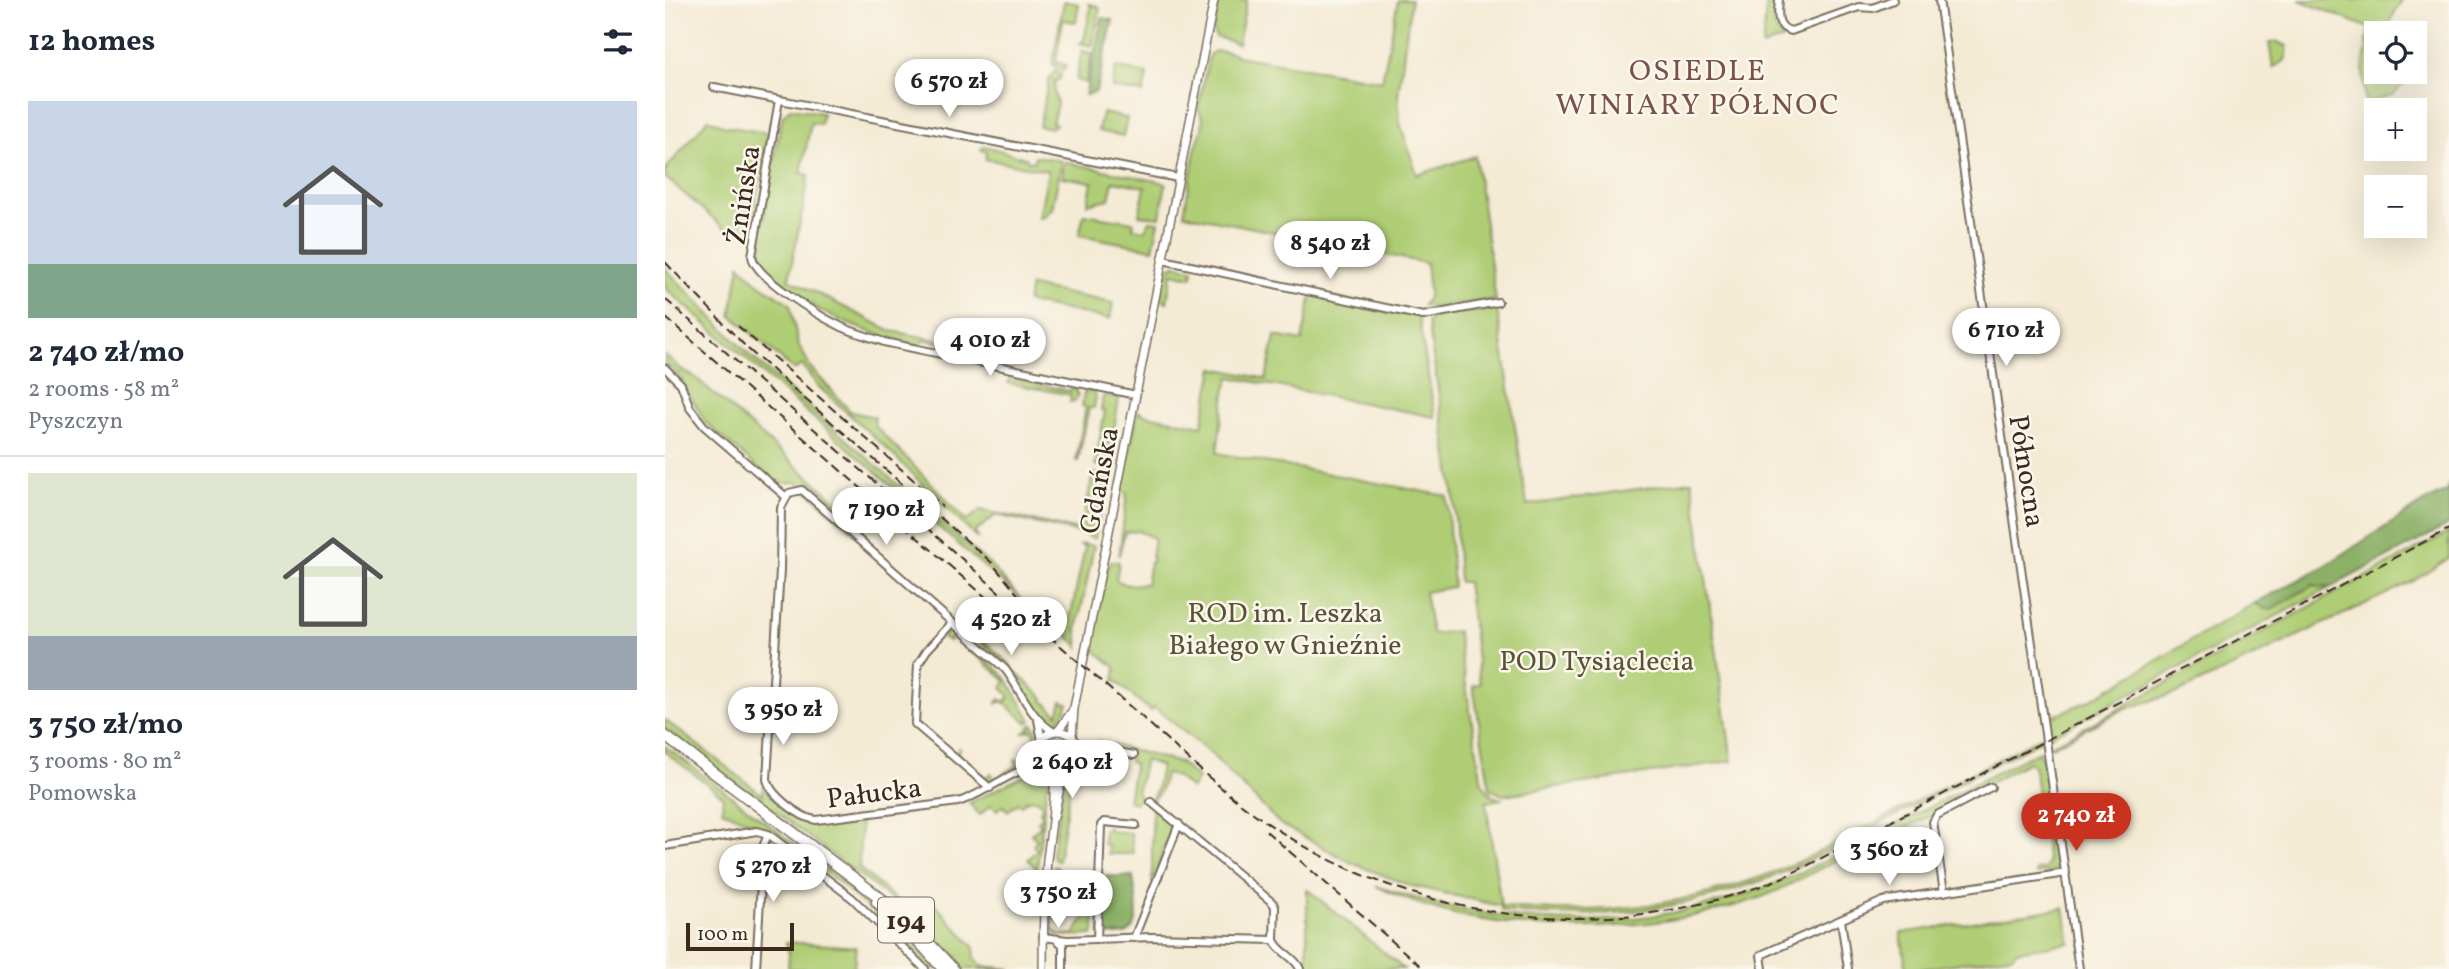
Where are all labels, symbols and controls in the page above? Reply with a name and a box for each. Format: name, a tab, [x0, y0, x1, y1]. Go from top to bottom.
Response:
text: 12 homes	[28, 21, 155, 63]
map controls	[2364, 21, 2427, 238]
button: locate	[2364, 21, 2427, 84]
icon: filters	[599, 23, 637, 61]
district label: OSIEDLE WINIARY PÓŁNOC	[1555, 51, 1841, 127]
pin: 6 570 zł	[877, 60, 1021, 119]
text: 6 570 zł	[911, 66, 987, 98]
button: +	[2364, 98, 2427, 161]
street label: Żnińska	[717, 143, 772, 248]
icon: home	[270, 147, 396, 273]
button: −	[2364, 175, 2427, 238]
pin: 8 540 zł	[1258, 222, 1402, 281]
text: 8 540 zł	[1290, 228, 1370, 260]
pin: 6 710 zł	[1934, 308, 2078, 368]
text: 6 710 zł	[1968, 315, 2044, 347]
pin: 4 010 zł	[918, 318, 1062, 378]
text: 4 010 zł	[950, 325, 1030, 357]
text: 2 740 zł/mo	[28, 332, 185, 374]
text: 2 rooms · 58 m²	[28, 374, 179, 406]
text: Pyszczyn	[28, 406, 123, 438]
street label: Północna	[1997, 412, 2054, 530]
street label: Gdańska	[1071, 424, 1130, 537]
pin: 7 190 zł	[814, 488, 958, 547]
text: 7 190 zł	[848, 494, 924, 526]
icon: home	[270, 519, 396, 645]
park label: ROD im. Leszka Białego w Gnieźnie	[1168, 595, 1402, 666]
pin: 4 520 zł	[939, 598, 1083, 657]
text: 4 520 zł	[971, 604, 1051, 636]
park label: POD Tysiąclecia	[1500, 643, 1694, 682]
pin: 3 950 zł	[711, 688, 855, 747]
text: 3 950 zł	[744, 694, 822, 726]
text: 3 750 zł/mo	[28, 704, 183, 746]
pin: 2 640 zł	[1000, 740, 1144, 800]
text: 3 rooms · 80 m²	[28, 746, 181, 778]
text: 2 640 zł	[1032, 747, 1112, 779]
street label: Pałucka	[825, 769, 924, 820]
text: Pomowska	[28, 778, 137, 810]
pin: 2 740 zł	[2004, 794, 2148, 853]
text: 2 740 zł	[2037, 800, 2115, 832]
pin: 3 560 zł	[1817, 828, 1961, 887]
text: 3 560 zł	[1850, 834, 1928, 866]
pin: 5 270 zł	[701, 844, 845, 904]
text: 5 270 zł	[735, 851, 811, 883]
pin: 3 750 zł	[986, 870, 1130, 930]
text: 3 750 zł	[1020, 877, 1096, 909]
road number: 194	[878, 897, 934, 942]
scale bar	[686, 920, 795, 952]
text: 100 m	[697, 922, 748, 948]

